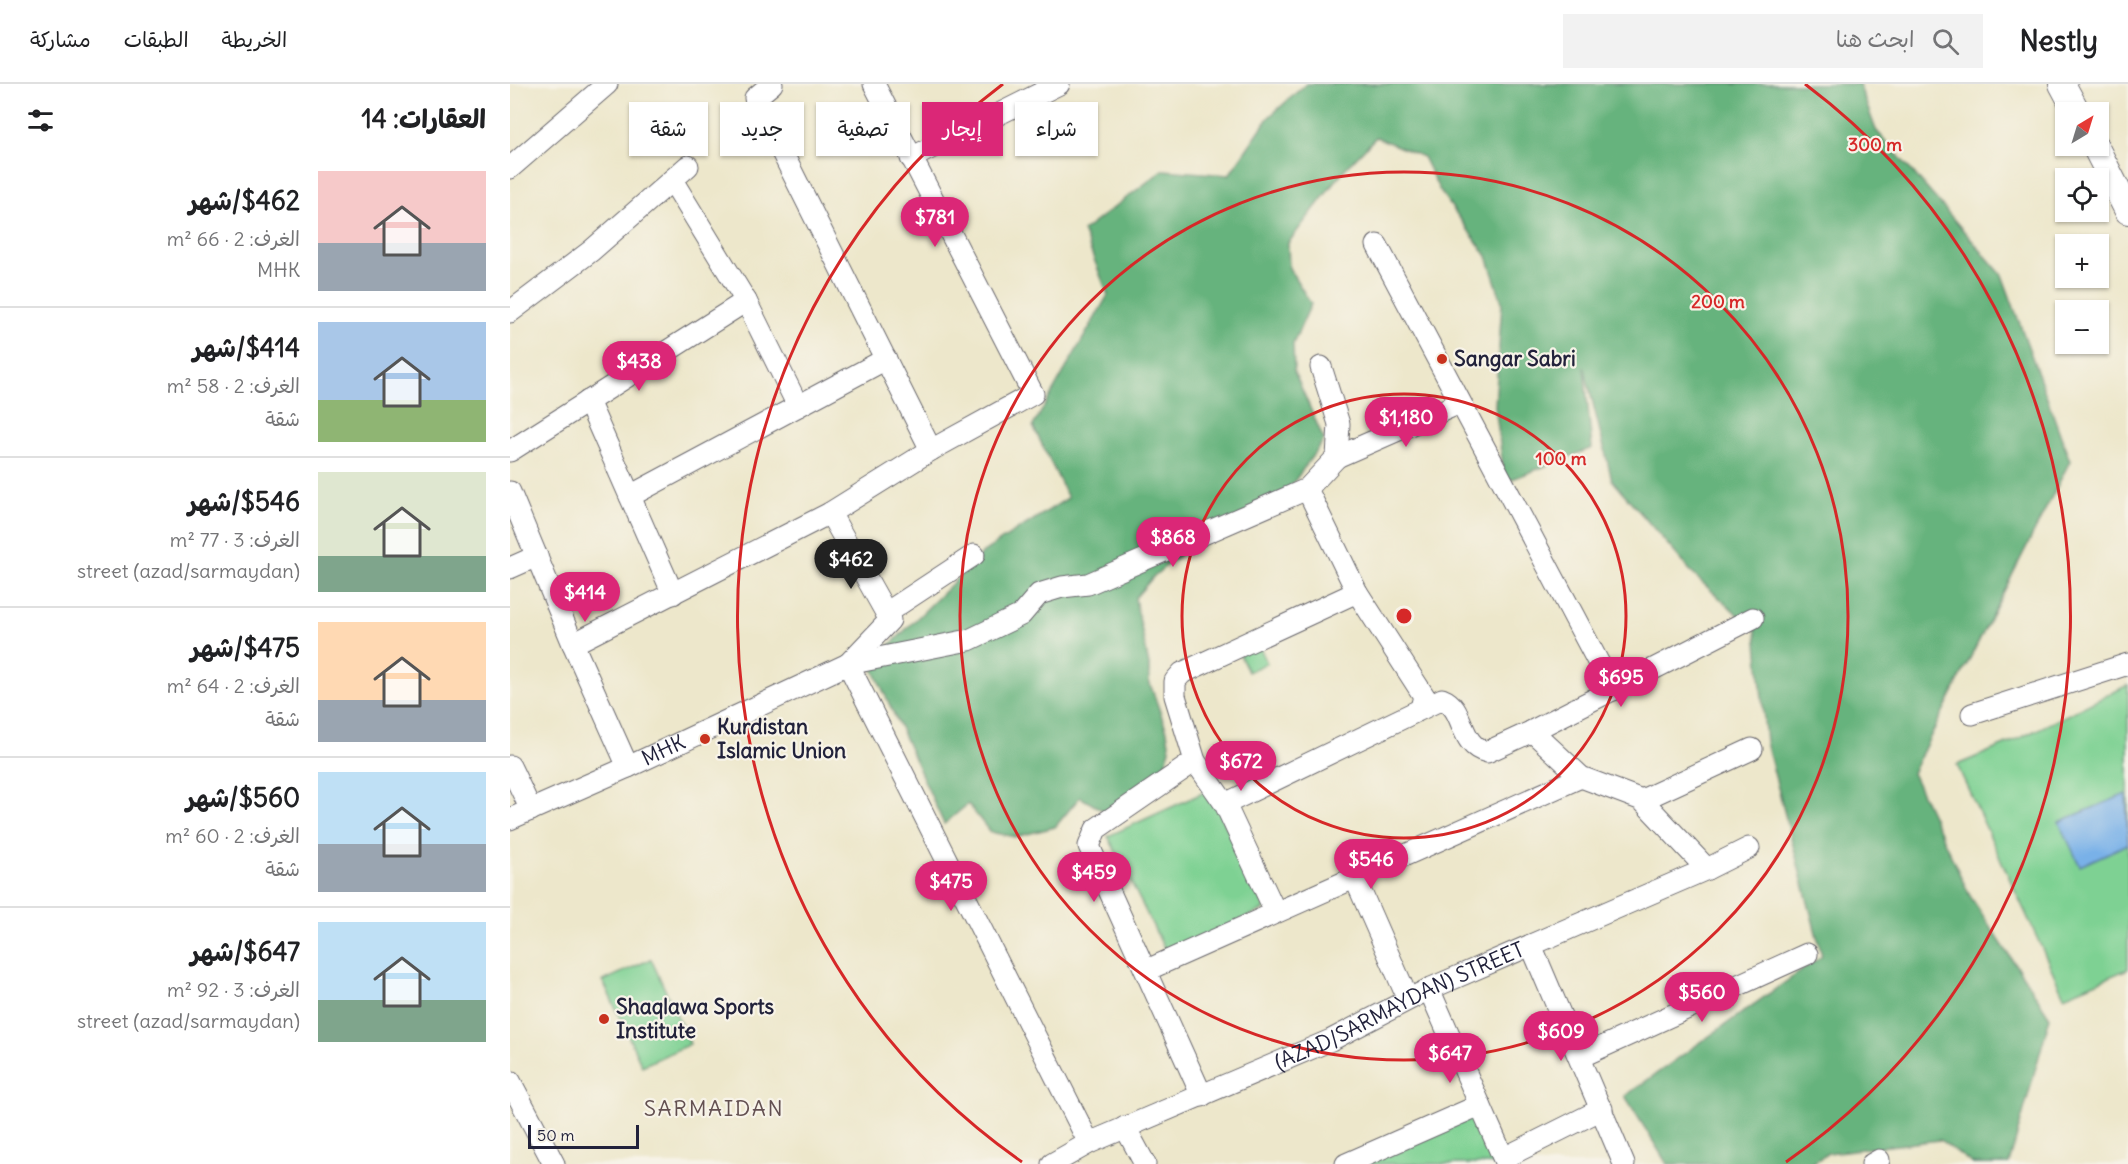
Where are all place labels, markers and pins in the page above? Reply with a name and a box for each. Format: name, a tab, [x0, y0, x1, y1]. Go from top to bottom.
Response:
pin: $781	[899, 197, 971, 248]
pin: $438	[603, 341, 675, 392]
place label: Sangar Sabri	[1454, 345, 1576, 372]
marker: Sangar Sabri	[1435, 352, 1449, 366]
pin: $1,180	[1357, 397, 1455, 448]
pin: $868	[1137, 517, 1209, 568]
pin: $462	[815, 539, 887, 590]
pin: $414	[549, 572, 621, 623]
centre of rings	[1394, 606, 1414, 626]
pin: $695	[1585, 657, 1657, 708]
place label: Kurdistan Islamic Union	[717, 713, 846, 764]
marker: Kurdistan Islamic Union	[698, 732, 712, 746]
pin: $672	[1205, 741, 1277, 792]
pin: $546	[1335, 839, 1407, 890]
pin: $459	[1058, 852, 1130, 903]
pin: $475	[915, 861, 987, 912]
pin: $560	[1666, 972, 1738, 1023]
place label: Shaqlawa Sports Institute	[616, 993, 775, 1044]
pin: $609	[1525, 1011, 1597, 1062]
marker: Shaqlawa Sports Institute	[597, 1012, 611, 1026]
pin: $647	[1414, 1033, 1486, 1084]

